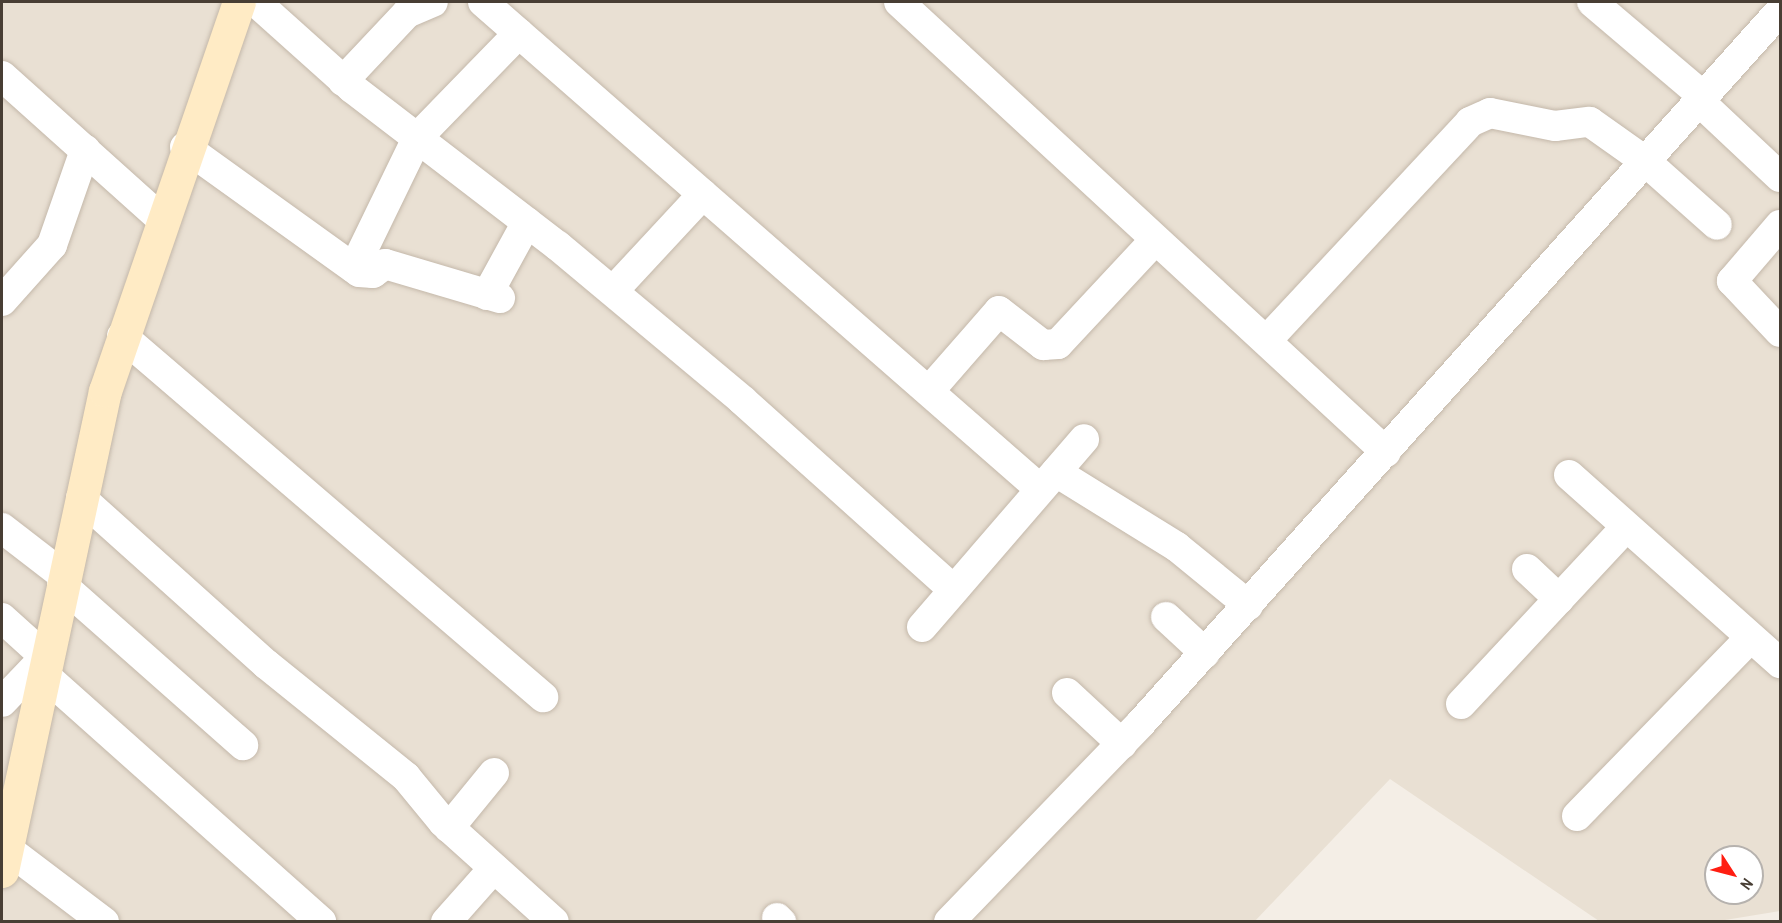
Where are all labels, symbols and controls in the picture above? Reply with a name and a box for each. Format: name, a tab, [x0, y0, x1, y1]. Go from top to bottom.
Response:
north arrow	[1704, 845, 1764, 905]
text: N	[1735, 874, 1759, 895]

